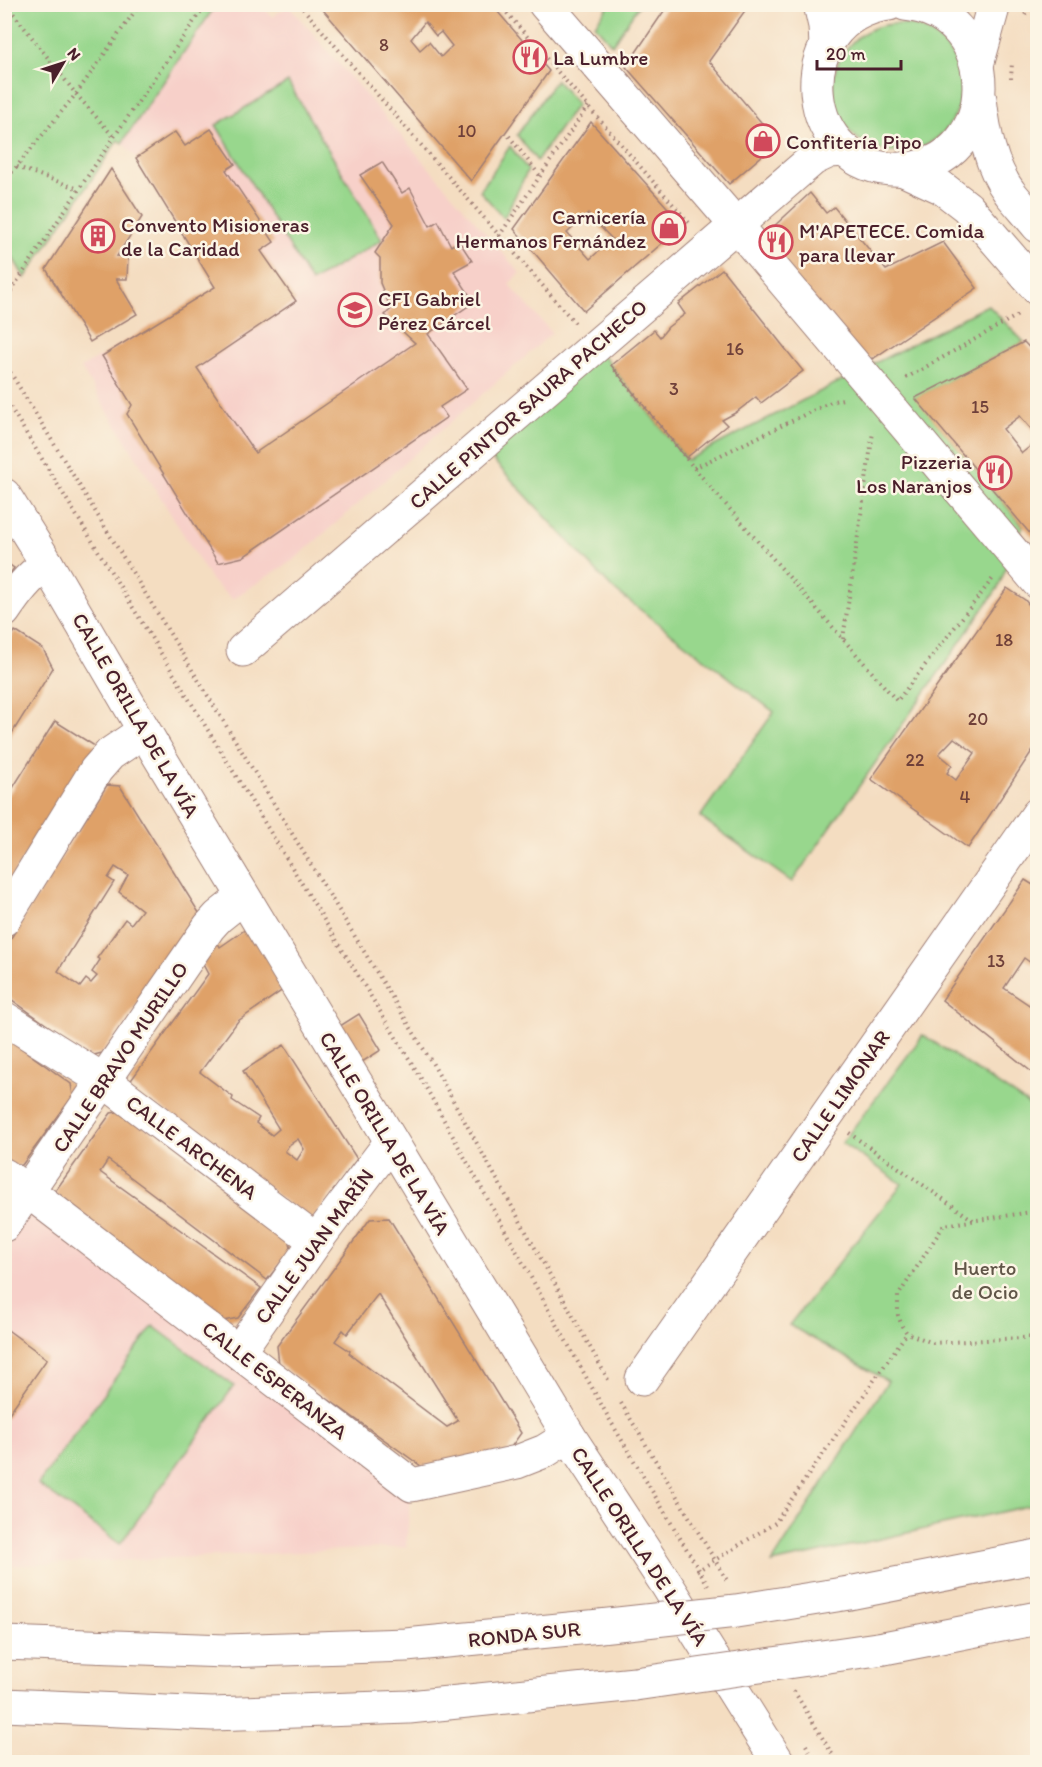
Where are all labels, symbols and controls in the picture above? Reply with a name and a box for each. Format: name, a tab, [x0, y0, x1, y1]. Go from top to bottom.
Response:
north arrow	[33, 33, 93, 93]
scale bar	[817, 33, 901, 71]
house number: 8	[379, 34, 389, 56]
restaurant icon: La Lumbre	[512, 39, 548, 75]
text: 20 m	[826, 43, 866, 65]
text: N	[63, 44, 85, 64]
place label: La Lumbre	[553, 45, 648, 70]
house number: 10	[457, 120, 477, 142]
shop icon: Confitería Pipo	[745, 123, 781, 159]
place label: Confitería Pipo	[786, 129, 922, 154]
place label: Carnicería Hermanos Fernández	[456, 204, 646, 253]
shop icon: Carnicería Hermanos Fernández	[651, 210, 687, 246]
place label: Convento Misioneras de la Caridad	[121, 212, 309, 261]
building icon: Convento Misioneras de la Caridad	[80, 218, 116, 254]
place label: M'APETECE. Comida para llevar	[799, 218, 985, 267]
restaurant icon: M'APETECE. Comida para llevar	[758, 224, 794, 260]
place label: CFI Gabriel Pérez Cárcel	[378, 286, 491, 335]
school or university icon: CFI Gabriel Pérez Cárcel	[337, 292, 373, 328]
street label: CALLE PINTOR SAURA PACHECO	[404, 294, 652, 514]
house number: 16	[726, 338, 744, 360]
house number: 3	[669, 378, 679, 400]
house number: 15	[971, 396, 989, 418]
place label: Pizzeria Los Naranjos	[856, 449, 972, 498]
restaurant icon: Pizzeria Los Naranjos	[977, 455, 1013, 491]
street label: CALLE ORILLA DE LA VÍA	[67, 608, 205, 822]
house number: 18	[995, 629, 1013, 651]
house number: 20	[968, 708, 988, 730]
house number: 22	[906, 749, 925, 771]
house number: 4	[960, 786, 971, 808]
house number: 13	[987, 950, 1005, 972]
street label: CALLE BRAVO MURILLO	[47, 957, 193, 1157]
street label: CALLE LIMONAR	[785, 1025, 895, 1167]
street label: CALLE ORILLA DE LA VÍA	[314, 1027, 456, 1240]
street label: CALLE ARCHENA	[121, 1089, 263, 1205]
street label: CALLE JUAN MARÍN	[249, 1164, 379, 1328]
park label: Huerto de Ocio	[951, 1255, 1019, 1304]
street label: CALLE ESPERANZA	[197, 1315, 353, 1445]
street label: CALLE ORILLA DE LA VÍA	[566, 1442, 714, 1651]
street label: RONDA SUR	[467, 1616, 581, 1652]

